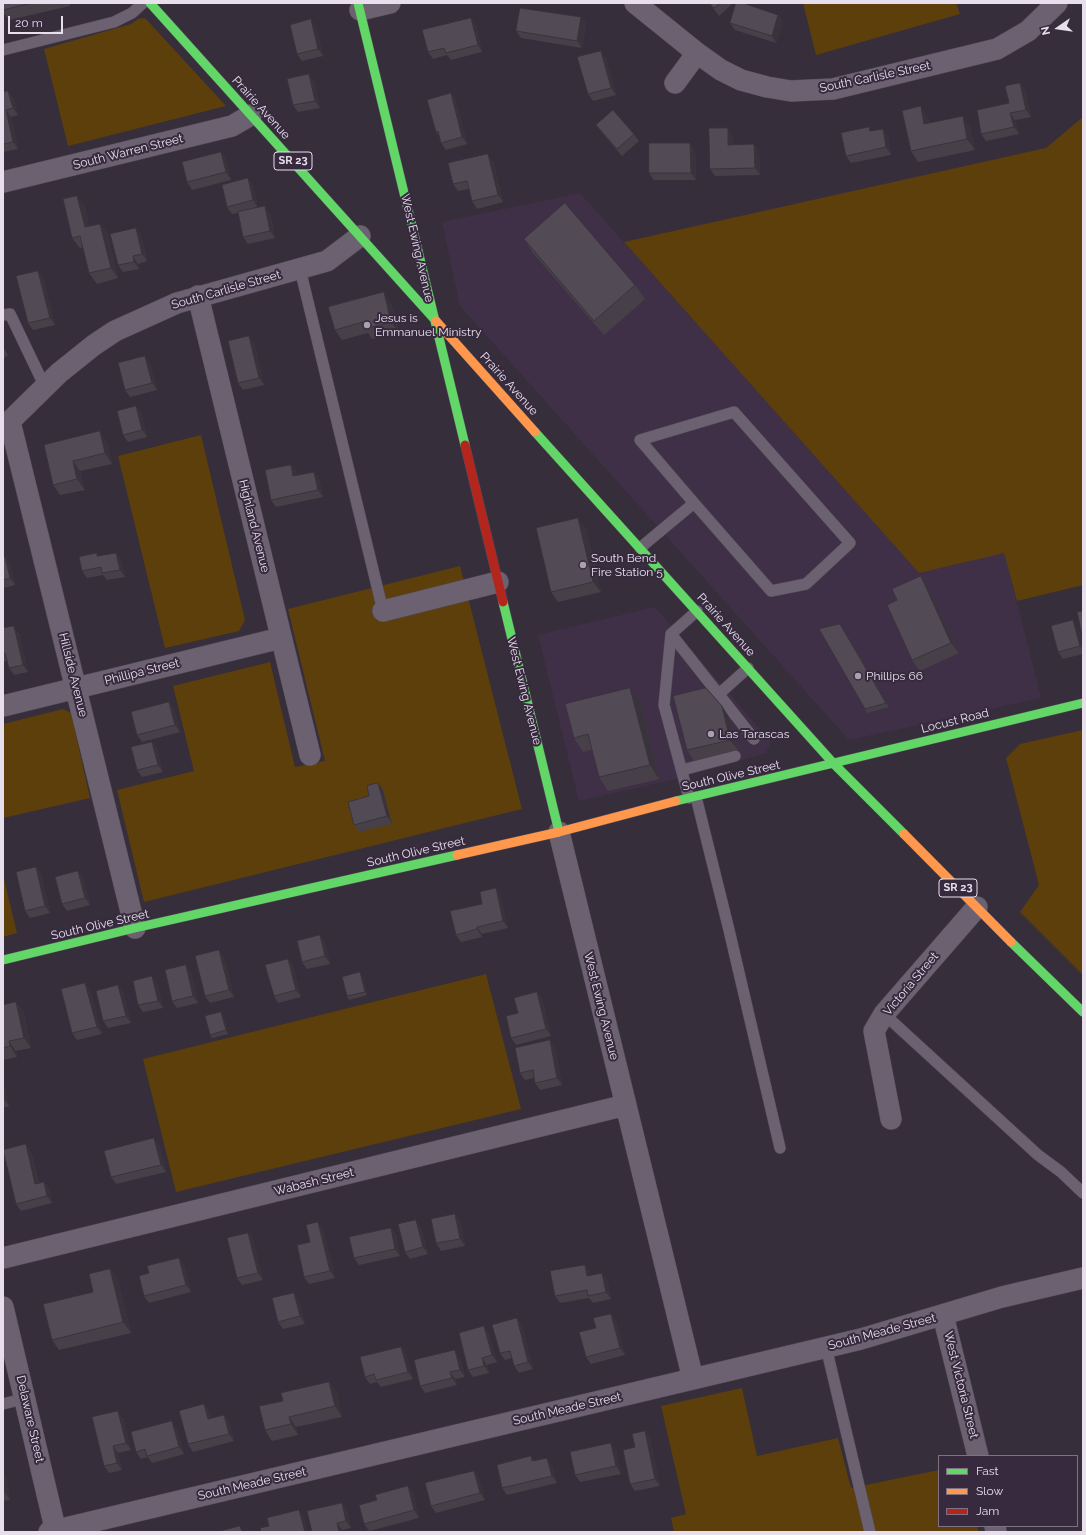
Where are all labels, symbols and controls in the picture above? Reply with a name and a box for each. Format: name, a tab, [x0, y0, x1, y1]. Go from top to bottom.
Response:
scale bar	[10, 8, 65, 34]
north arrow	[1038, 8, 1078, 48]
text: 20 m	[15, 16, 43, 30]
text: N	[1039, 25, 1053, 36]
street label: South Carlisle Street	[818, 58, 932, 96]
street label: Prairie Avenue	[229, 74, 293, 142]
street label: South Warren Street	[72, 131, 184, 173]
road number: SR 23	[274, 152, 312, 170]
street label: West Ewing Avenue	[398, 192, 436, 304]
street label: South Carlisle Street	[170, 268, 282, 312]
place label: Jesus is Emmanuel Ministry	[375, 311, 482, 339]
marker: Jesus is Emmanuel Ministry	[362, 320, 372, 330]
street label: Prairie Avenue	[477, 350, 541, 418]
street label: Highland Avenue	[235, 478, 273, 574]
place label: South Bend Fire Station 5	[591, 551, 663, 579]
marker: South Bend Fire Station 5	[578, 560, 588, 570]
street label: Prairie Avenue	[694, 591, 758, 659]
street label: Hillside Avenue	[56, 631, 90, 719]
street label: West Ewing Avenue	[504, 636, 544, 746]
street label: Phillipa Street	[103, 656, 181, 688]
place label: Phillips 66	[866, 669, 923, 683]
marker: Phillips 66	[853, 671, 863, 681]
street label: Locust Road	[920, 706, 990, 736]
place label: Las Tarascas	[719, 727, 789, 741]
marker: Las Tarascas	[706, 729, 716, 739]
street label: South Olive Street	[681, 758, 781, 794]
street label: South Olive Street	[366, 834, 466, 870]
road number: SR 23	[939, 879, 977, 897]
street label: South Olive Street	[50, 907, 150, 943]
street label: Victoria Street	[880, 949, 942, 1019]
street label: West Ewing Avenue	[581, 951, 621, 1061]
street label: Wabash Street	[273, 1165, 355, 1199]
street label: South Meade Street	[827, 1311, 937, 1353]
street label: West Victoria Street	[941, 1330, 981, 1440]
street label: Delaware Street	[13, 1374, 47, 1464]
street label: South Meade Street	[512, 1390, 622, 1428]
legend	[938, 1455, 1078, 1527]
text: Fast	[976, 1464, 999, 1478]
street label: South Meade Street	[197, 1465, 307, 1503]
text: Slow	[976, 1484, 1003, 1498]
text: Jam	[976, 1504, 999, 1518]

